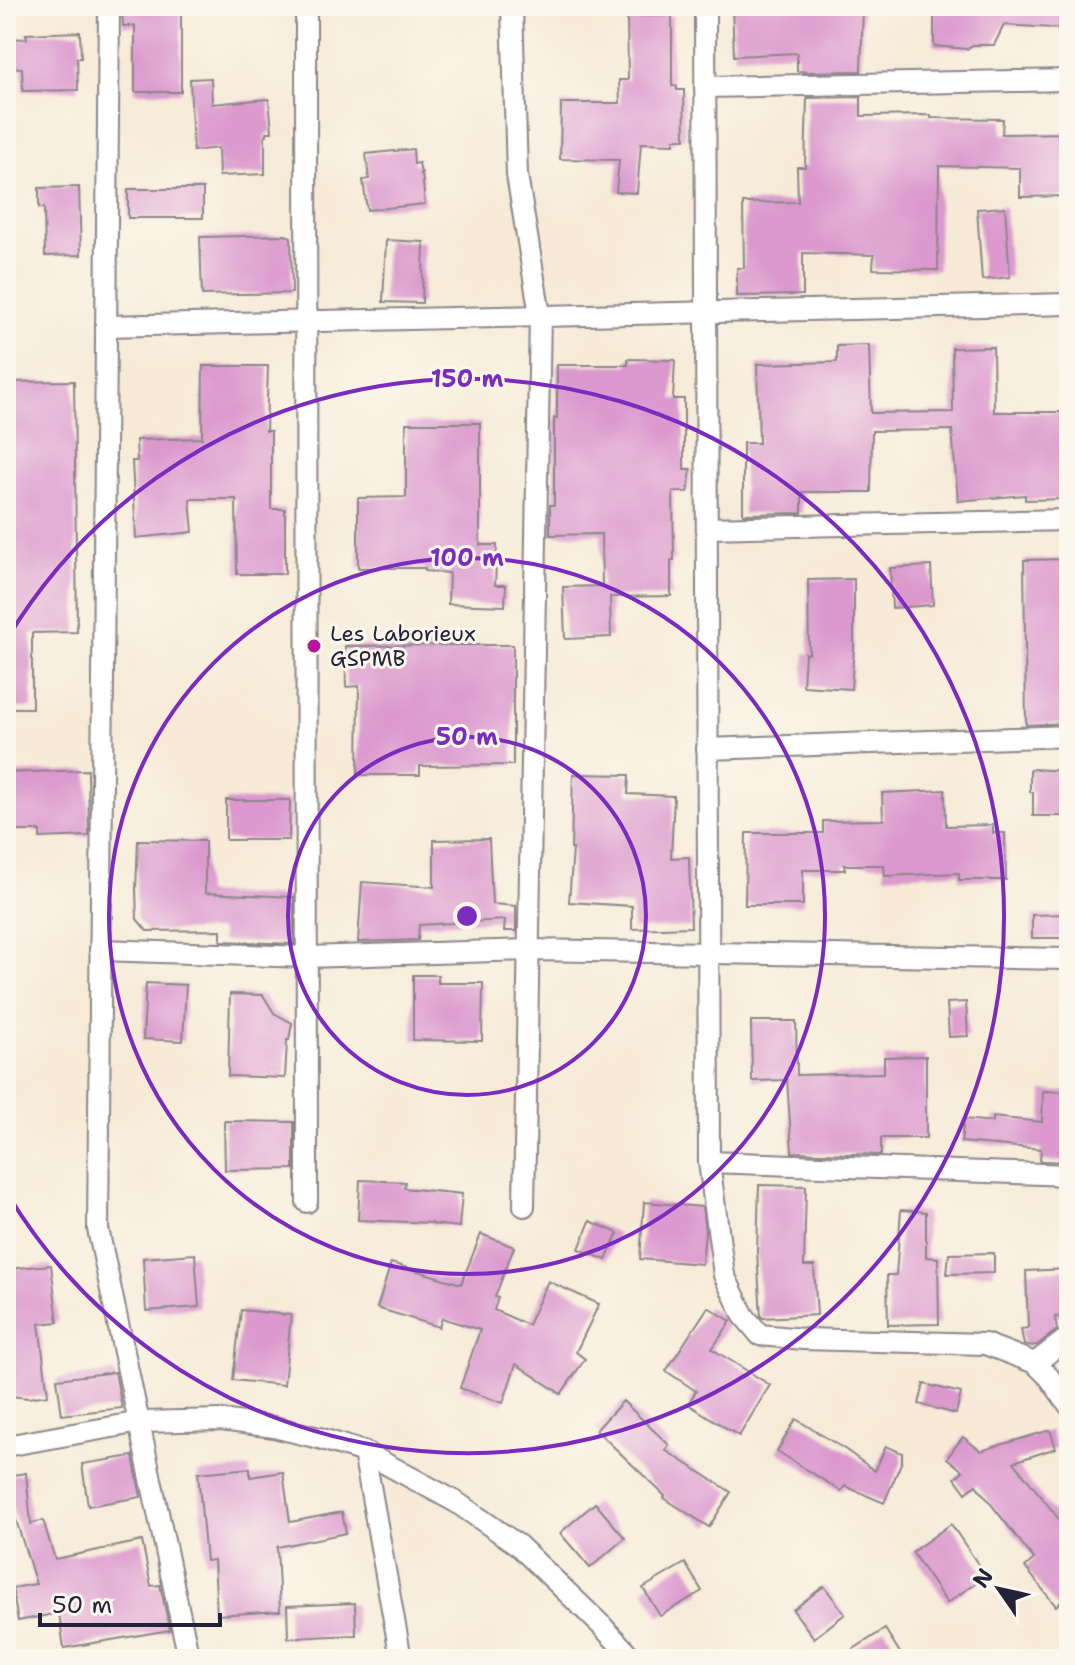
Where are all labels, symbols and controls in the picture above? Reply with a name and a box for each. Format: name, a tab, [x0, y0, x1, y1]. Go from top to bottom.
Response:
text: 150 m	[431, 363, 503, 395]
text: 100 m	[430, 542, 504, 574]
place label: Les Laborieux GSPMB	[330, 619, 476, 673]
marker: Les Laborieux GSPMB	[305, 637, 323, 655]
text: 50 m	[436, 721, 498, 753]
centre of rings	[453, 902, 481, 930]
north arrow	[959, 1549, 1039, 1629]
text: N	[966, 1563, 1000, 1593]
scale bar	[40, 1577, 220, 1627]
text: 50 m	[52, 1589, 112, 1621]

